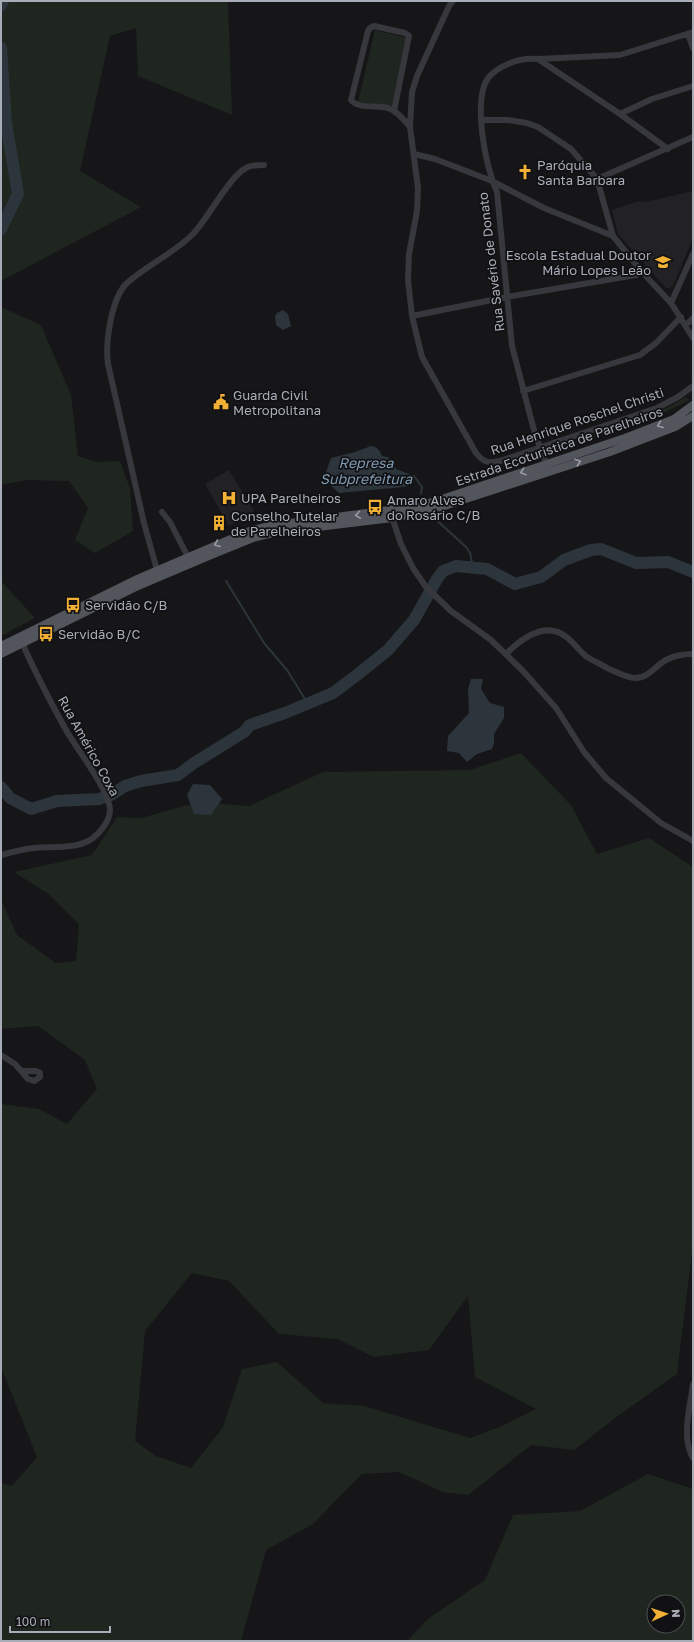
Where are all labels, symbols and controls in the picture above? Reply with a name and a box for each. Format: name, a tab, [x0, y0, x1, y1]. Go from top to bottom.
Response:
place label: Paróquia Santa Barbara	[537, 157, 625, 188]
church icon: Paróquia Santa Barbara	[516, 163, 534, 181]
street label: Rua Savério de Donato	[474, 191, 508, 333]
place label: Escola Estadual Doutor Mário Lopes Leão	[506, 247, 651, 278]
school or university icon: Escola Estadual Doutor Mário Lopes Leão	[654, 253, 672, 271]
street label: Rua Henrique Roschel Christi	[488, 384, 666, 458]
place label: Guarda Civil Metropolitana	[233, 387, 321, 418]
public building icon: Guarda Civil Metropolitana	[212, 393, 230, 411]
street label: Estrada Ecoturistica de Parelheiros	[453, 403, 665, 489]
one-way arrow	[656, 420, 663, 428]
water label: Represa Subprefeitura	[320, 454, 413, 487]
one-way arrow	[575, 458, 582, 467]
one-way arrow	[520, 467, 527, 476]
hospital icon: UPA Parelheiros	[220, 489, 238, 507]
place label: UPA Parelheiros	[241, 490, 341, 506]
place label: Amaro Alves do Rosário C/B	[387, 492, 480, 523]
bus stop icon: Amaro Alves do Rosário C/B	[366, 498, 384, 516]
place label: Conselho Tutelar de Parelheiros	[231, 508, 337, 539]
one-way arrow	[354, 510, 361, 519]
building icon: Conselho Tutelar de Parelheiros	[210, 514, 228, 532]
one-way arrow	[214, 539, 222, 547]
bus stop icon: Servidão C/B	[64, 596, 82, 614]
place label: Servidão C/B	[85, 597, 168, 613]
bus stop icon: Servidão B/C	[37, 625, 55, 643]
place label: Servidão B/C	[58, 626, 140, 642]
street label: Rua Américo Coxa	[55, 693, 123, 799]
north arrow	[646, 1594, 686, 1634]
scale bar	[10, 1608, 110, 1634]
text: N	[670, 1609, 683, 1618]
text: 100 m	[16, 1614, 50, 1629]

